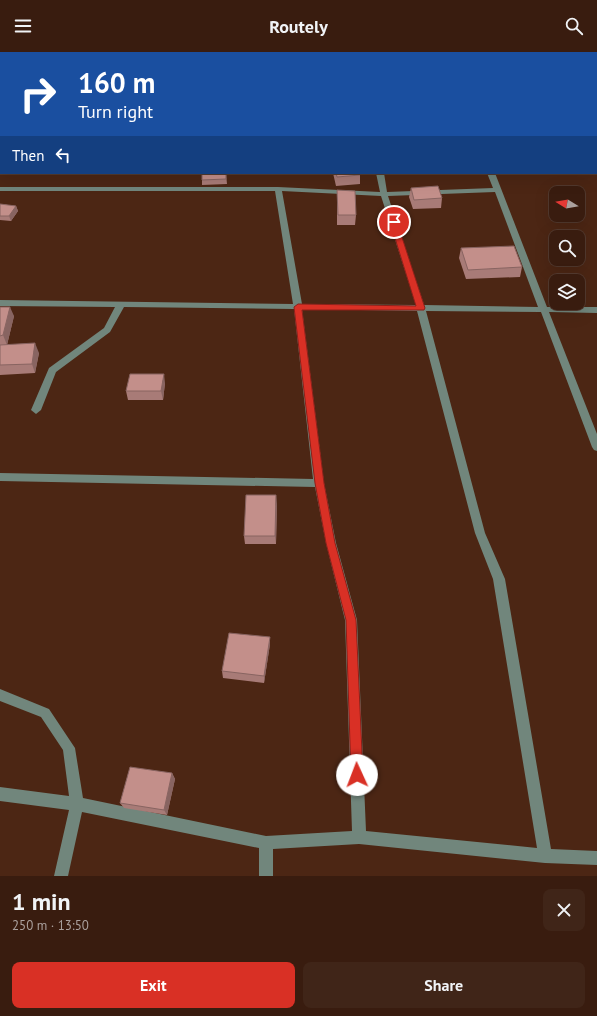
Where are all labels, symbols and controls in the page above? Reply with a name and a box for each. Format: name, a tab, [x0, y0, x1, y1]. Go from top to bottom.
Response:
icon: menu	[12, 15, 34, 37]
text: Routely	[269, 15, 328, 38]
icon: search	[563, 15, 585, 37]
text: 160 m	[78, 64, 155, 101]
icon: right	[12, 68, 64, 120]
text: Turn right	[78, 100, 153, 123]
icon: left	[52, 144, 74, 166]
text: Then	[12, 146, 44, 165]
north arrow	[549, 186, 585, 222]
map controls	[549, 186, 585, 310]
pin	[377, 205, 411, 239]
icon: arrive	[383, 211, 405, 233]
button: search	[549, 230, 585, 266]
button: layers	[549, 274, 585, 310]
position arrow	[336, 754, 378, 796]
text: 1 min	[12, 886, 71, 917]
button: close	[543, 889, 585, 931]
text: 250 m · 13:50	[12, 917, 89, 934]
button: Exit	[12, 962, 295, 1008]
button: Share	[303, 962, 585, 1008]

